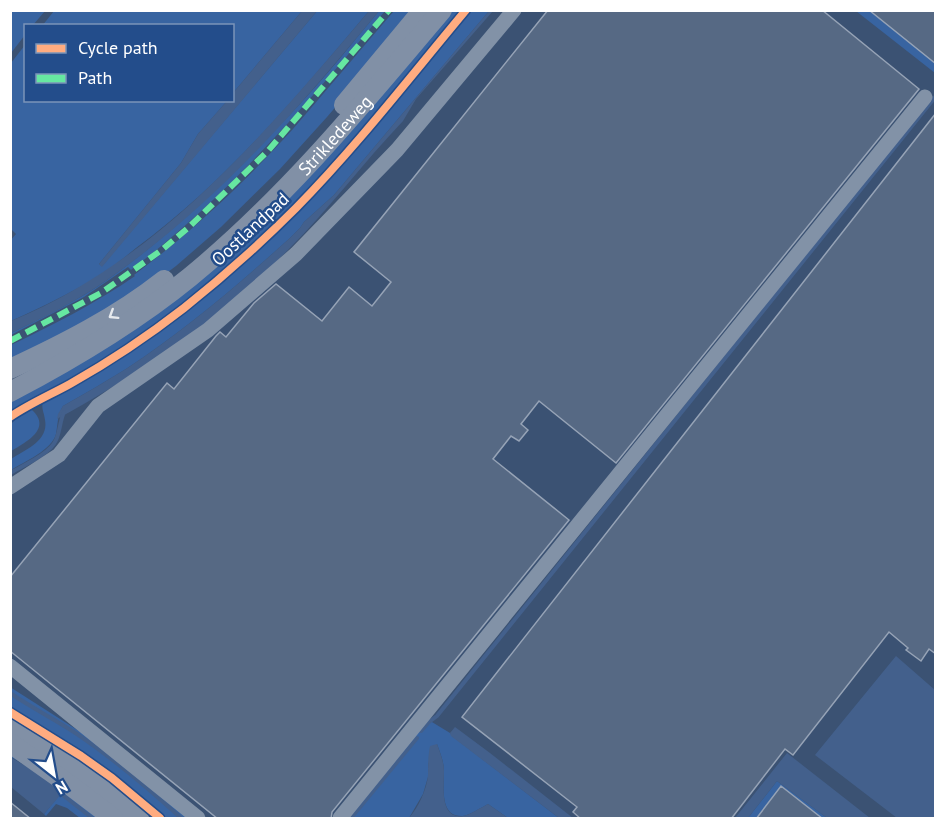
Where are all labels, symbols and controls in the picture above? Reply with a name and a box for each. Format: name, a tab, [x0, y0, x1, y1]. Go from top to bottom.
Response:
legend	[24, 24, 234, 102]
text: Cycle path	[78, 36, 158, 59]
text: Path	[78, 66, 112, 89]
street label: Strikledeweg	[293, 90, 377, 180]
street label: Oostlandpad	[206, 187, 294, 271]
one-way arrow	[109, 307, 119, 319]
north arrow	[24, 745, 84, 805]
text: N	[52, 777, 71, 799]

